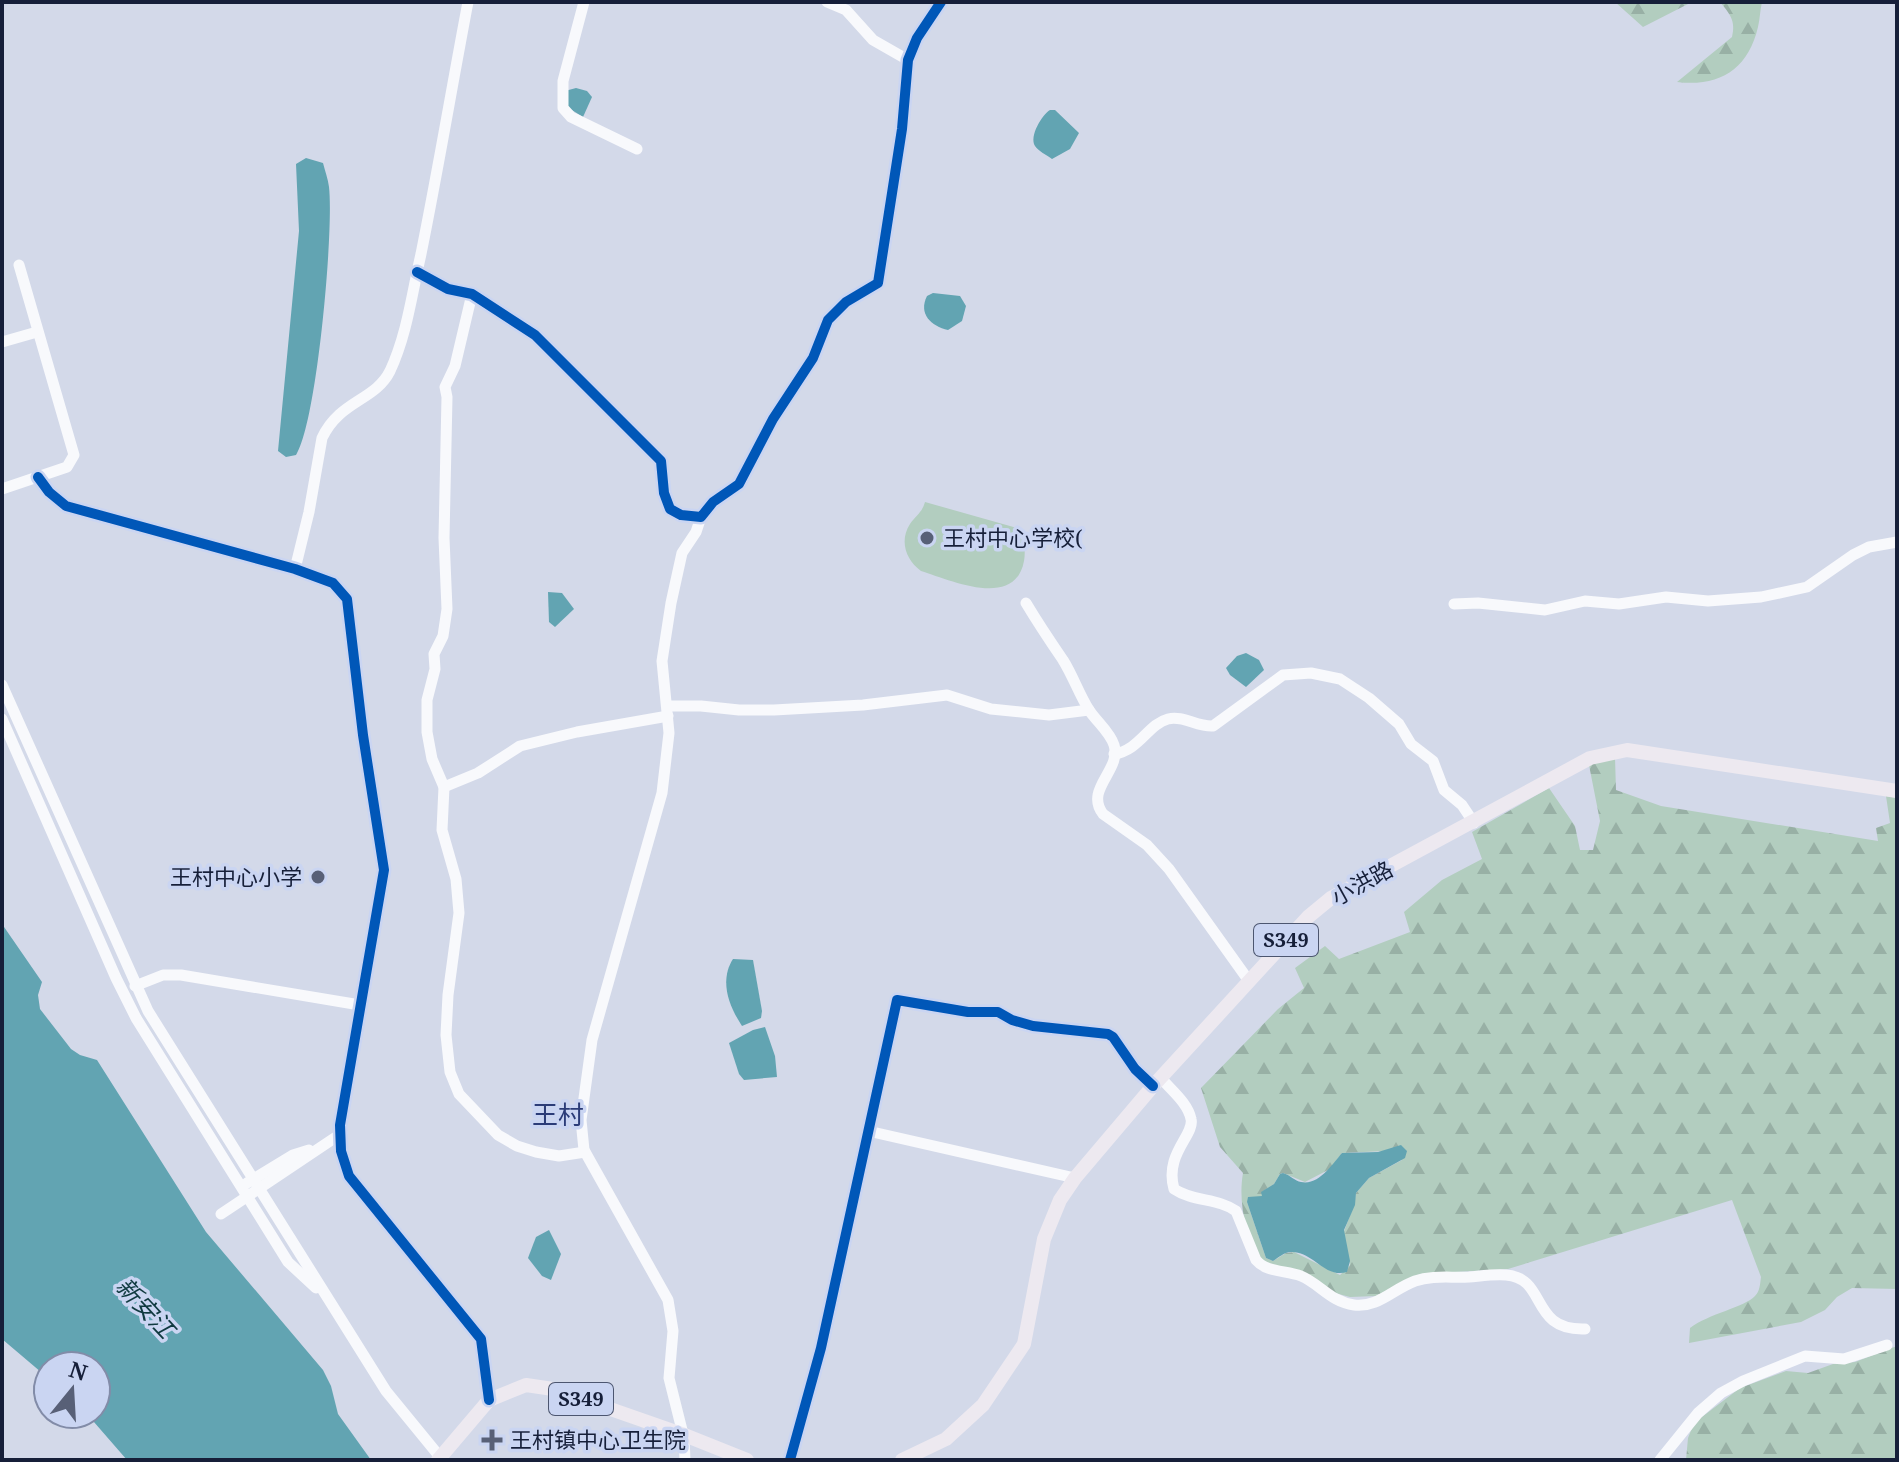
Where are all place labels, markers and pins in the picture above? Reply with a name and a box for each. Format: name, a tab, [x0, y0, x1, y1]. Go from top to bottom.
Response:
place label: 王村中心学校(	[943, 522, 1083, 552]
marker: 王村中心学校(	[918, 529, 936, 547]
place label: 王村中心小学	[170, 861, 302, 891]
marker: 王村中心小学	[309, 868, 327, 886]
place label: 王村镇中心卫生院	[510, 1424, 686, 1454]
marker: 王村镇中心卫生院	[481, 1429, 503, 1451]

